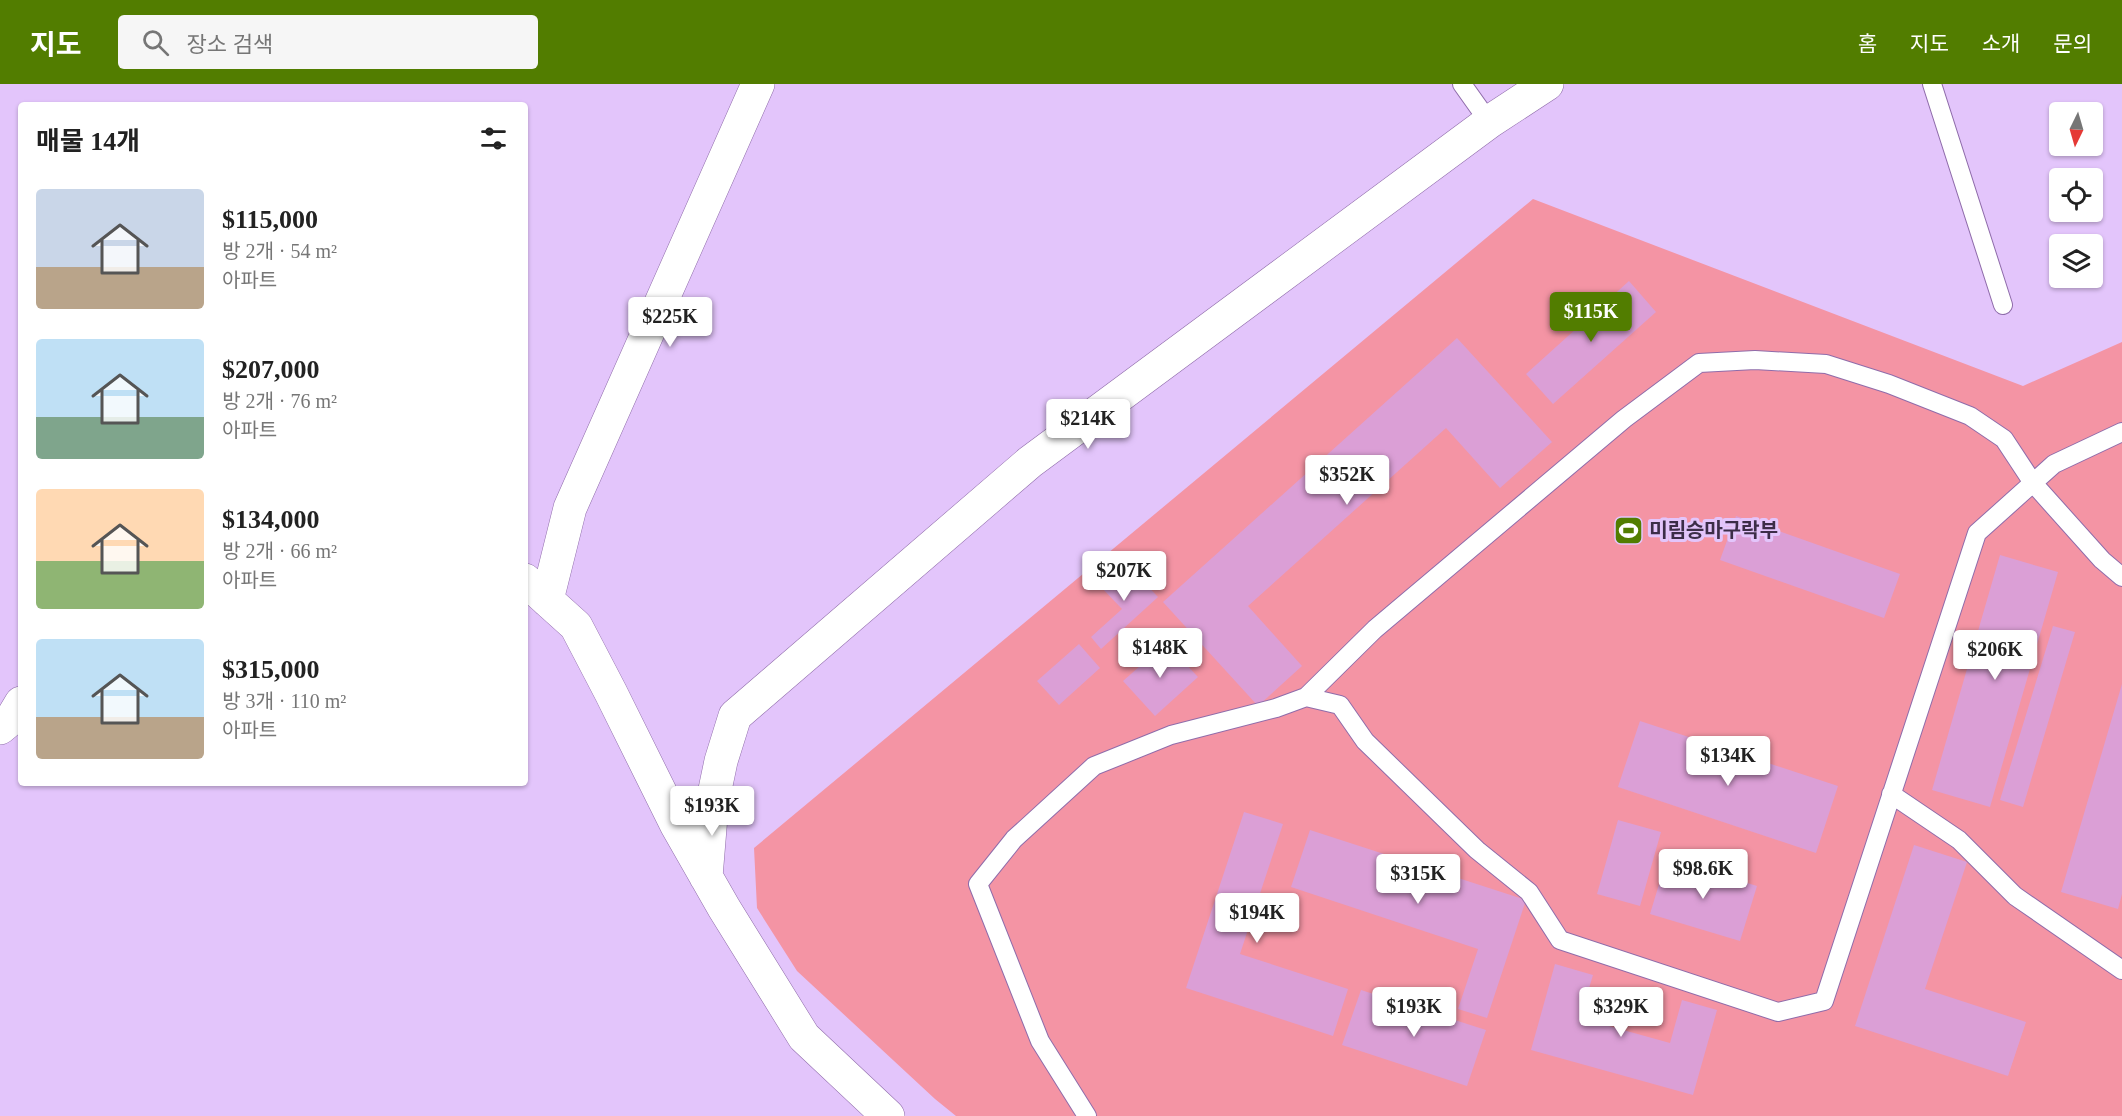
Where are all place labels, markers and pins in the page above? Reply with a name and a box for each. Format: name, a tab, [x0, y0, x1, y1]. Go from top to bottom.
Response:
pin: $115K	[1549, 292, 1633, 343]
pin: $225K	[628, 297, 712, 348]
pin: $214K	[1046, 399, 1130, 450]
pin: $352K	[1305, 455, 1389, 506]
sports icon: 미림승마구락부	[1612, 514, 1644, 546]
place label: 미림승마구락부	[1649, 519, 1778, 541]
pin: $207K	[1082, 551, 1166, 602]
pin: $148K	[1118, 628, 1202, 679]
pin: $206K	[1953, 630, 2037, 681]
pin: $134K	[1686, 736, 1770, 787]
pin: $193K	[670, 786, 754, 837]
pin: $98.6K	[1654, 849, 1752, 900]
pin: $315K	[1376, 854, 1460, 905]
pin: $194K	[1215, 893, 1299, 944]
pin: $193K	[1372, 987, 1456, 1038]
pin: $329K	[1579, 987, 1663, 1038]

